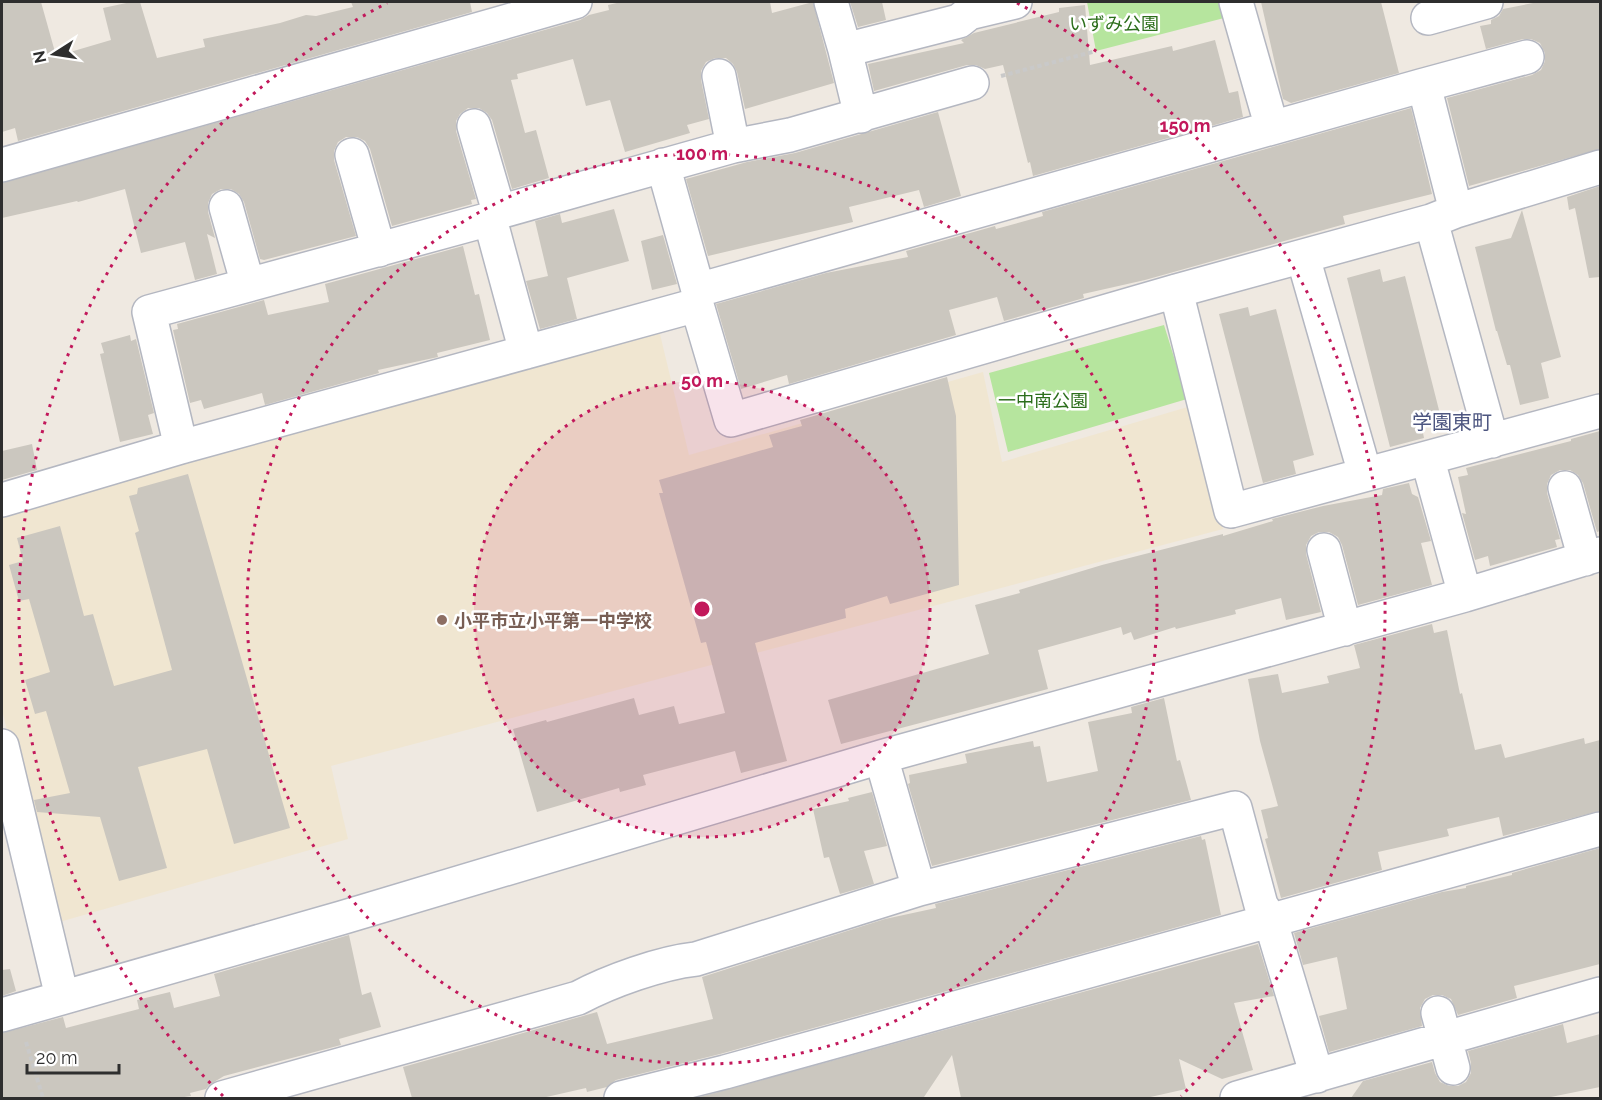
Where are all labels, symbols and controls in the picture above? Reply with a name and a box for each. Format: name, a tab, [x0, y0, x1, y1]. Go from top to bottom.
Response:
park label: いずみ公園	[1069, 13, 1159, 34]
north arrow	[24, 24, 84, 84]
text: N	[29, 49, 50, 65]
text: 150 m	[1160, 115, 1211, 136]
text: 100 m	[676, 143, 728, 164]
text: 50 m	[681, 370, 723, 391]
park label: 一中南公園	[998, 390, 1088, 411]
district label: 学園東町	[1412, 410, 1492, 434]
centre of rings	[692, 599, 712, 619]
place label: 小平市立小平第一中学校	[454, 610, 652, 631]
marker: 小平市立小平第一中学校	[435, 613, 449, 627]
scale bar	[27, 1037, 118, 1075]
text: 20 m	[36, 1047, 78, 1068]

